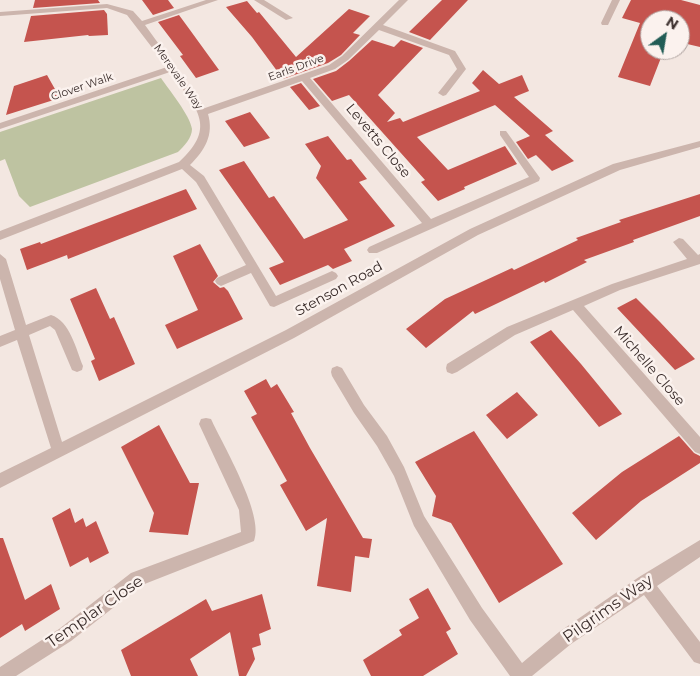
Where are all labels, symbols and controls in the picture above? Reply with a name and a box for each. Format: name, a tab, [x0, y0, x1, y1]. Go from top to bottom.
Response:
north arrow	[640, 10, 690, 60]
text: N	[663, 12, 682, 34]
street label: Merevale Way	[151, 42, 205, 112]
street label: Earls Drive	[266, 52, 326, 84]
street label: Clover Walk	[49, 70, 115, 104]
street label: Levetts Close	[342, 100, 414, 182]
street label: Stenson Road	[292, 258, 386, 320]
street label: Michelle Close	[610, 323, 688, 409]
street label: Pilgrims Way	[559, 571, 657, 647]
street label: Templar Close	[43, 572, 147, 652]

